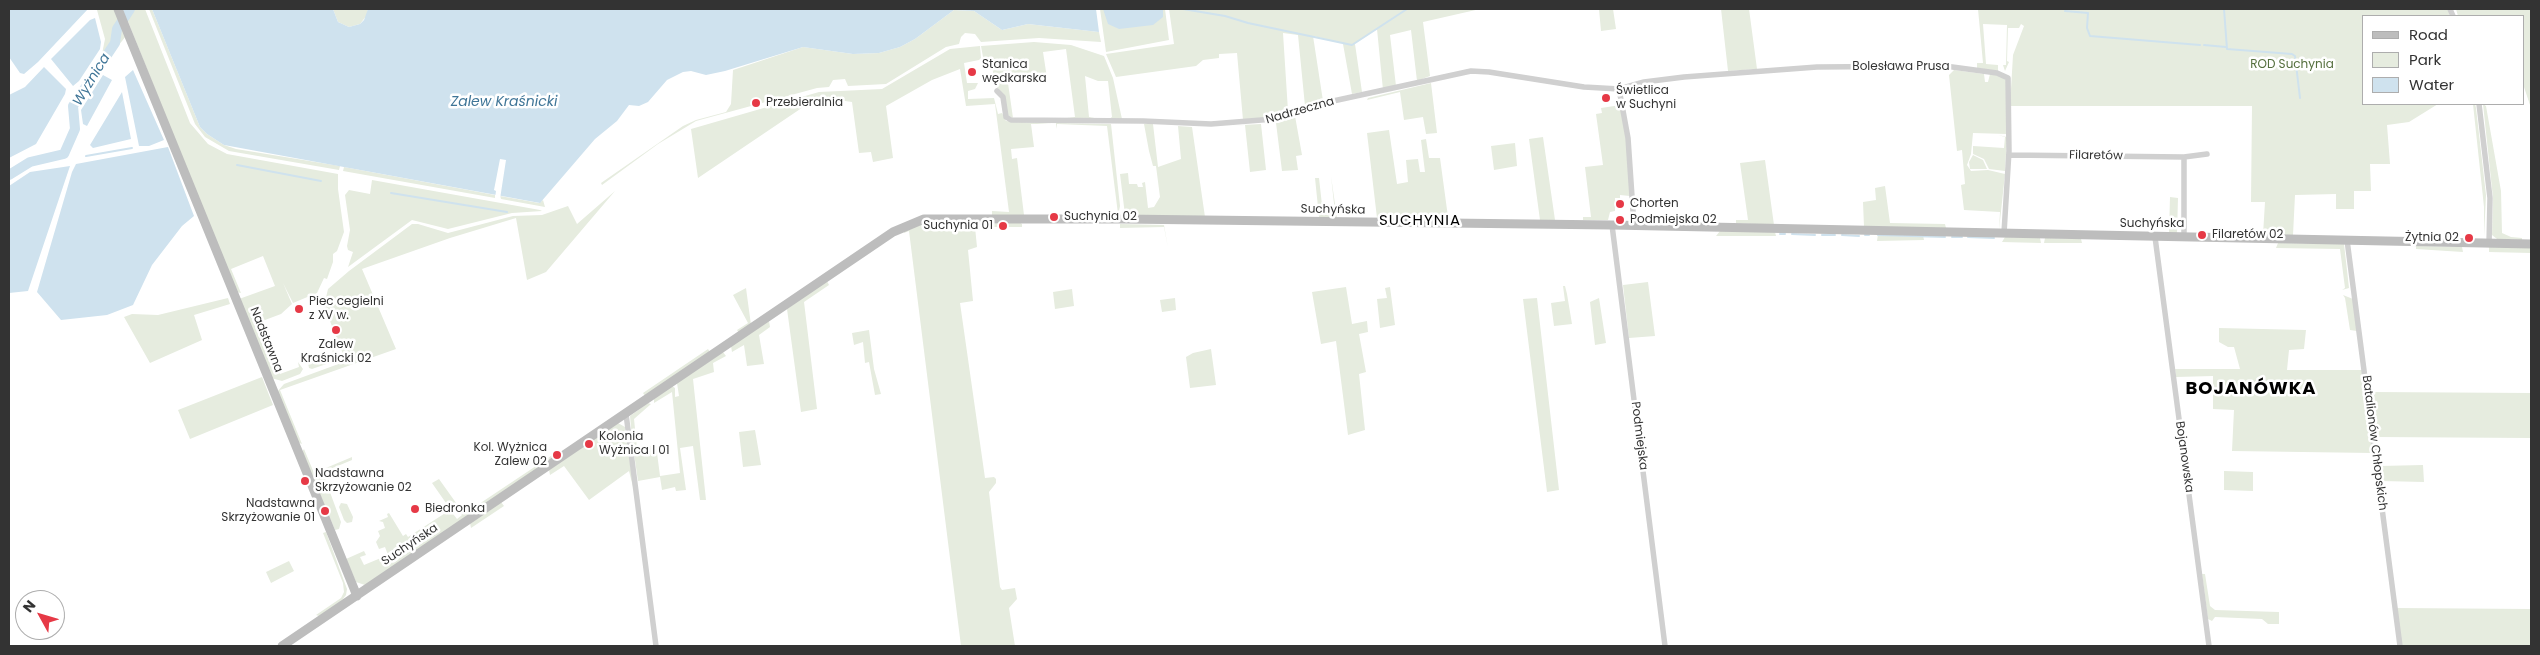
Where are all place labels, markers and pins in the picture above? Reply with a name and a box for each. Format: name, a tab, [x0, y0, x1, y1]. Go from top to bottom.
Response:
place label: Stanica wędkarska	[982, 58, 1047, 86]
marker: Stanica wędkarska	[966, 66, 978, 78]
place label: Świetlica w Suchyni	[1616, 84, 1676, 112]
marker: Świetlica w Suchyni	[1600, 92, 1612, 104]
place label: Przebieralnia	[766, 96, 843, 110]
marker: Przebieralnia	[750, 97, 762, 109]
place label: Chorten	[1630, 197, 1679, 211]
marker: Chorten	[1614, 198, 1626, 210]
place label: Suchynia 02	[1064, 210, 1137, 224]
marker: Suchynia 02	[1048, 211, 1060, 223]
place label: Podmiejska 02	[1630, 213, 1717, 227]
marker: Podmiejska 02	[1614, 214, 1626, 226]
place label: Suchynia 01	[923, 219, 993, 233]
marker: Suchynia 01	[997, 220, 1009, 232]
place label: Filaretów 02	[2212, 228, 2284, 242]
marker: Filaretów 02	[2196, 229, 2208, 241]
place label: Żytnia 02	[2405, 231, 2459, 245]
marker: Żytnia 02	[2463, 232, 2475, 244]
place label: Piec cegielni z XV w.	[309, 295, 384, 323]
marker: Piec cegielni z XV w.	[293, 303, 305, 315]
marker: Zalew Kraśnicki 02	[330, 324, 342, 336]
place label: Zalew Kraśnicki 02	[301, 338, 371, 366]
place label: Kolonia Wyżnica I 01	[599, 430, 670, 458]
marker: Kolonia Wyżnica I 01	[583, 438, 595, 450]
place label: Kol. Wyżnica Zalew 02	[474, 441, 547, 469]
marker: Kol. Wyżnica Zalew 02	[551, 449, 563, 461]
place label: Nadstawna Skrzyżowanie 02	[315, 467, 412, 495]
marker: Nadstawna Skrzyżowanie 02	[299, 475, 311, 487]
place label: Nadstawna Skrzyżowanie 01	[221, 497, 315, 525]
place label: Biedronka	[425, 502, 485, 516]
marker: Biedronka	[409, 503, 421, 515]
marker: Nadstawna Skrzyżowanie 01	[319, 505, 331, 517]

